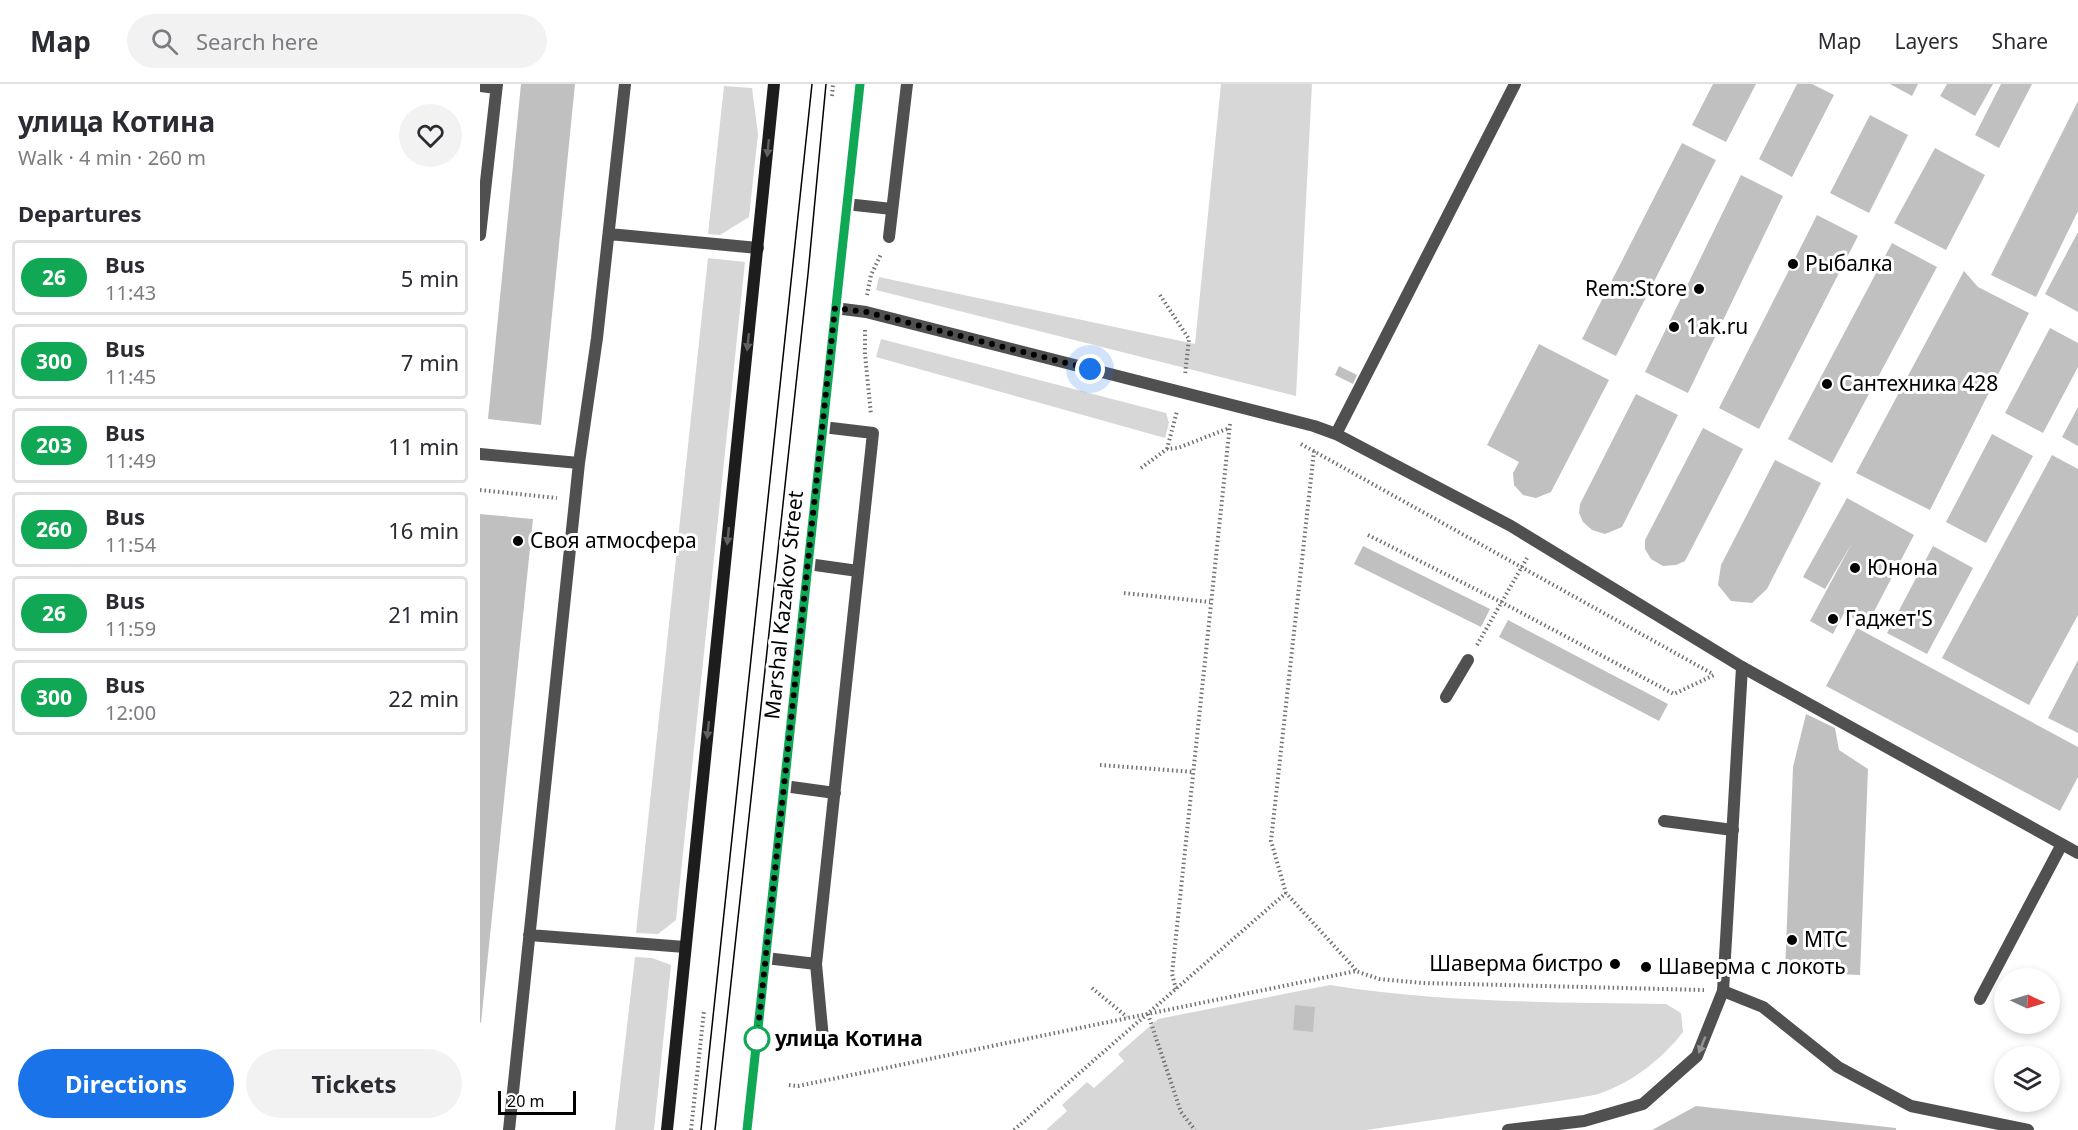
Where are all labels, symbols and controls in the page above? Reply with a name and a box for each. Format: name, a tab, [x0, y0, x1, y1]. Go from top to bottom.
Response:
search box	[127, 14, 547, 68]
text: Map	[30, 22, 91, 60]
icon: search	[148, 25, 181, 58]
text: Search here	[196, 26, 318, 56]
text: Map	[1818, 27, 1862, 55]
text: Layers	[1895, 27, 1959, 55]
text: Share	[1992, 27, 2048, 55]
text: улица Котина	[18, 102, 215, 140]
button: heart	[399, 104, 462, 167]
one-way arrow	[763, 139, 773, 158]
text: Walk · 4 min · 260 m	[18, 144, 206, 171]
text: Departures	[18, 198, 142, 228]
text: Bus	[105, 249, 145, 279]
place label: Рыбалка	[1805, 249, 1893, 277]
marker: Рыбалка	[1786, 257, 1800, 271]
text: 26	[42, 263, 66, 291]
text: 5 min	[401, 263, 459, 293]
place label: Rem:Store	[1585, 274, 1687, 302]
text: 11:43	[105, 279, 156, 306]
marker: Rem:Store	[1692, 282, 1706, 296]
place label: 1ak.ru	[1686, 312, 1748, 340]
marker: 1ak.ru	[1667, 320, 1681, 334]
text: Bus	[105, 333, 145, 363]
one-way arrow	[743, 333, 753, 352]
text: 300	[36, 347, 72, 375]
text: 7 min	[401, 347, 459, 377]
your location	[1075, 354, 1105, 384]
text: 11:45	[105, 363, 156, 390]
place label: Сантехника 428	[1839, 369, 1998, 397]
marker: Сантехника 428	[1820, 377, 1834, 391]
text: Bus	[105, 417, 145, 447]
text: 203	[36, 431, 72, 459]
text: 11 min	[388, 431, 459, 461]
text: 11:49	[105, 447, 156, 474]
street label: Marshal Kazakov Street	[757, 489, 809, 721]
text: Bus	[105, 501, 145, 531]
text: 260	[36, 515, 72, 543]
text: 16 min	[388, 515, 459, 545]
place label: Своя атмосфера	[530, 526, 697, 554]
one-way arrow	[723, 527, 733, 546]
text: 11:54	[105, 531, 156, 558]
marker: Своя атмосфера	[511, 534, 525, 548]
place label: Юнона	[1867, 553, 1938, 581]
marker: Юнона	[1848, 561, 1862, 575]
text: Bus	[105, 585, 145, 615]
text: 26	[42, 599, 66, 627]
text: 21 min	[388, 599, 459, 629]
place label: Гаджет'S	[1845, 604, 1933, 632]
marker: Гаджет'S	[1826, 612, 1840, 626]
text: 11:59	[105, 615, 156, 642]
text: Bus	[105, 669, 145, 699]
text: 300	[36, 683, 72, 711]
text: 22 min	[388, 683, 459, 713]
text: 12:00	[105, 699, 156, 726]
one-way arrow	[703, 721, 713, 740]
place label: МТС	[1804, 925, 1848, 953]
marker: МТС	[1785, 933, 1799, 947]
place label: Шаверма бистро	[1429, 949, 1603, 977]
place label: Шаверма с локоть	[1658, 952, 1846, 980]
marker: Шаверма бистро	[1608, 957, 1622, 971]
marker: Шаверма с локоть	[1639, 960, 1653, 974]
north arrow	[1994, 968, 2060, 1034]
map controls	[1994, 968, 2060, 1112]
place label: улица Котина	[774, 1024, 923, 1052]
marker: улица Котина	[744, 1026, 770, 1052]
one-way arrow	[1697, 1037, 1707, 1055]
button: layers	[1994, 1046, 2060, 1112]
button: Directions	[18, 1049, 234, 1118]
button: Tickets	[246, 1049, 462, 1118]
scale bar	[498, 1088, 576, 1116]
text: 20 m	[507, 1090, 544, 1112]

